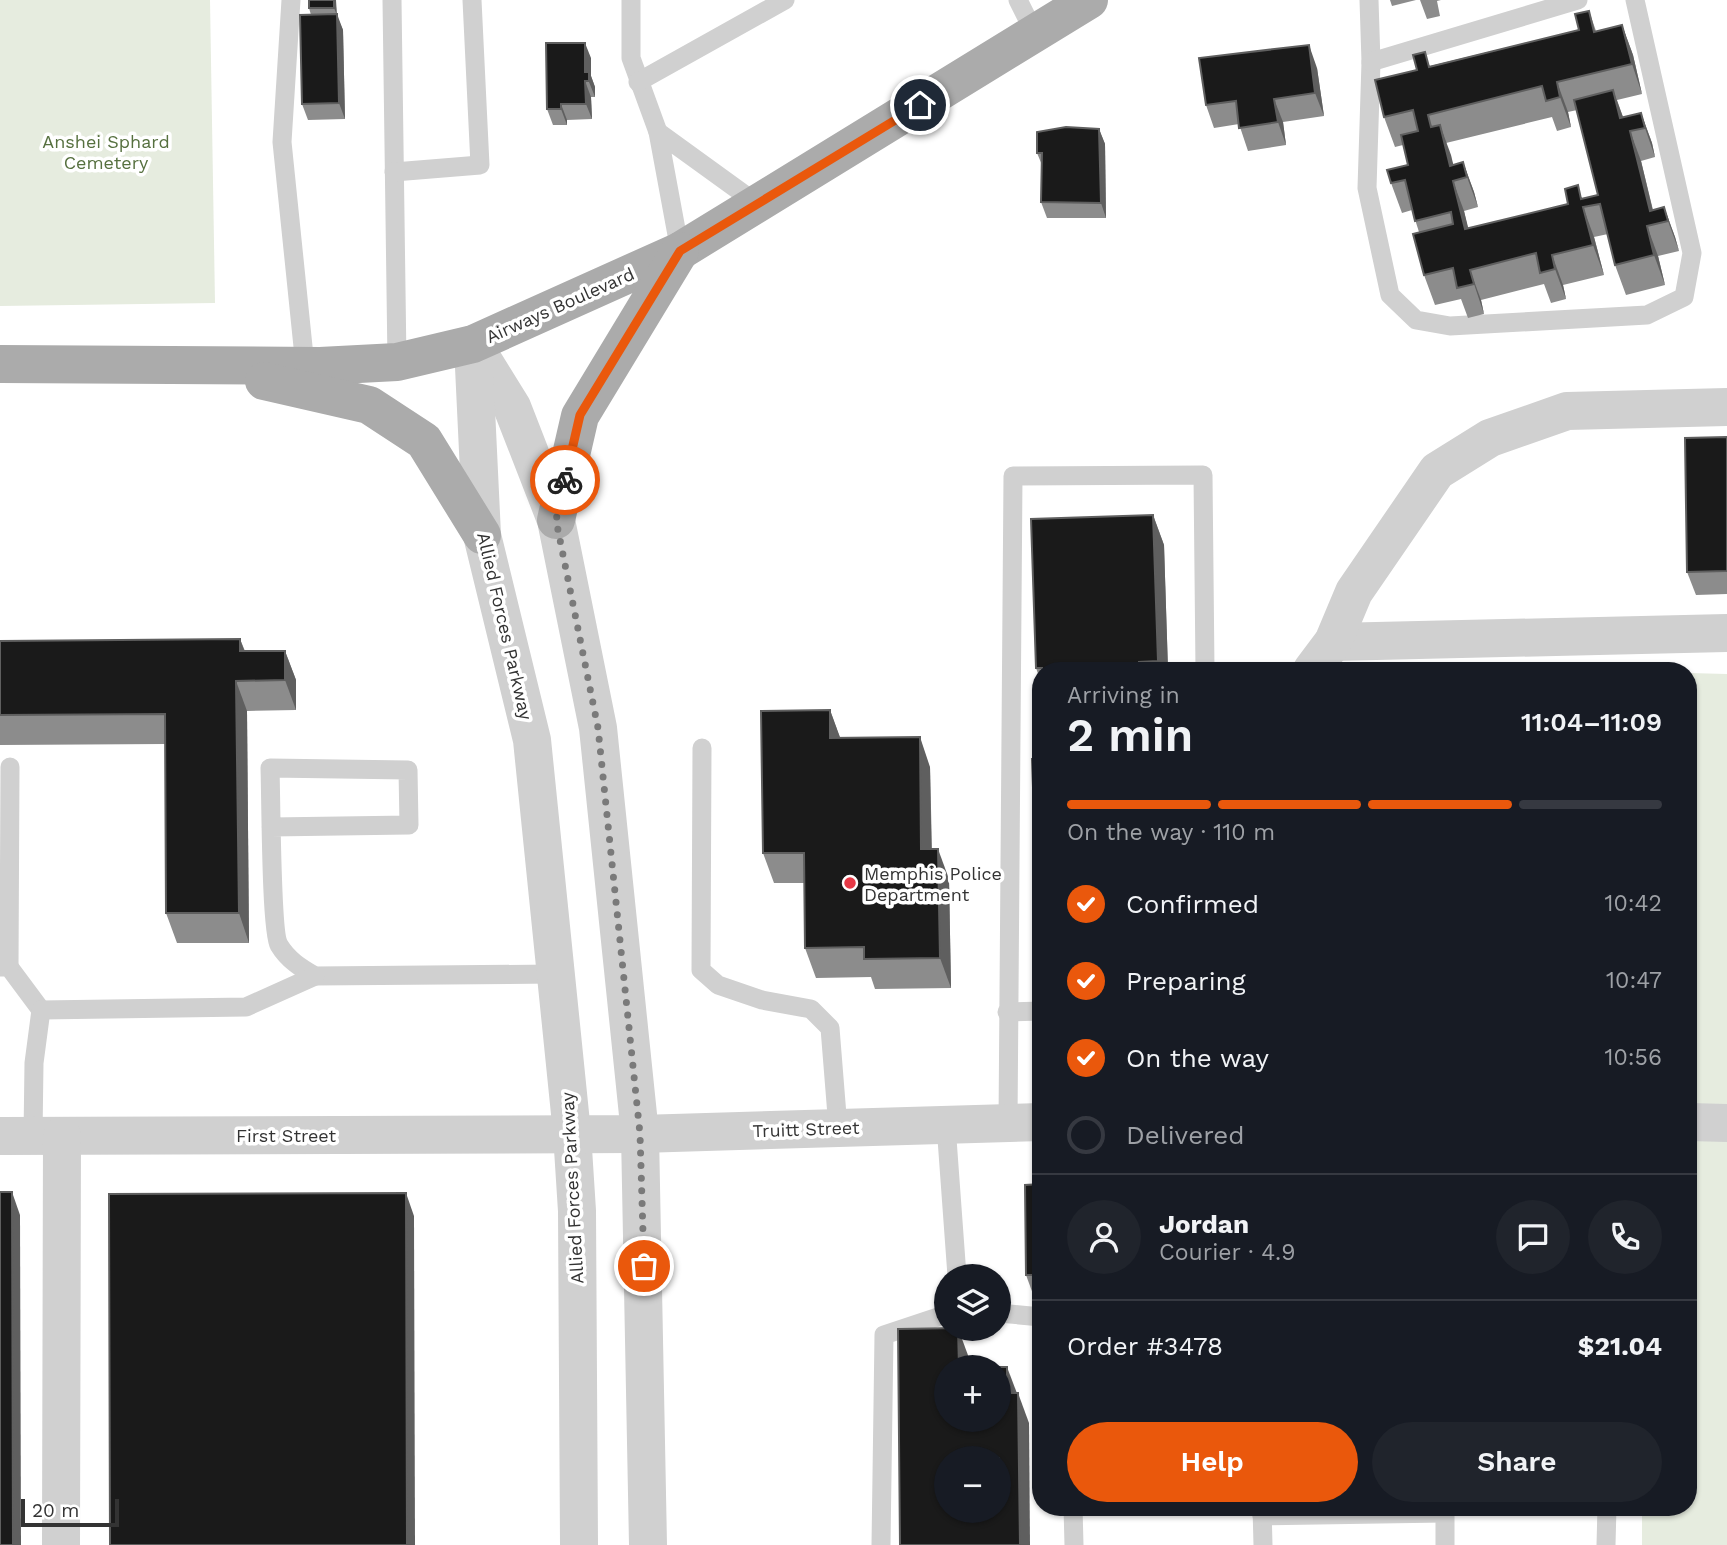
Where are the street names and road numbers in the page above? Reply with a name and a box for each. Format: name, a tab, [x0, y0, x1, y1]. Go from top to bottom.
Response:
street label: Airways Boulevard	[483, 263, 637, 347]
street label: Allied Forces Parkway	[473, 530, 537, 723]
street label: Allied Forces Parkway	[556, 1091, 588, 1284]
street label: Truitt Street	[752, 1117, 860, 1141]
street label: First Street	[236, 1125, 336, 1146]

